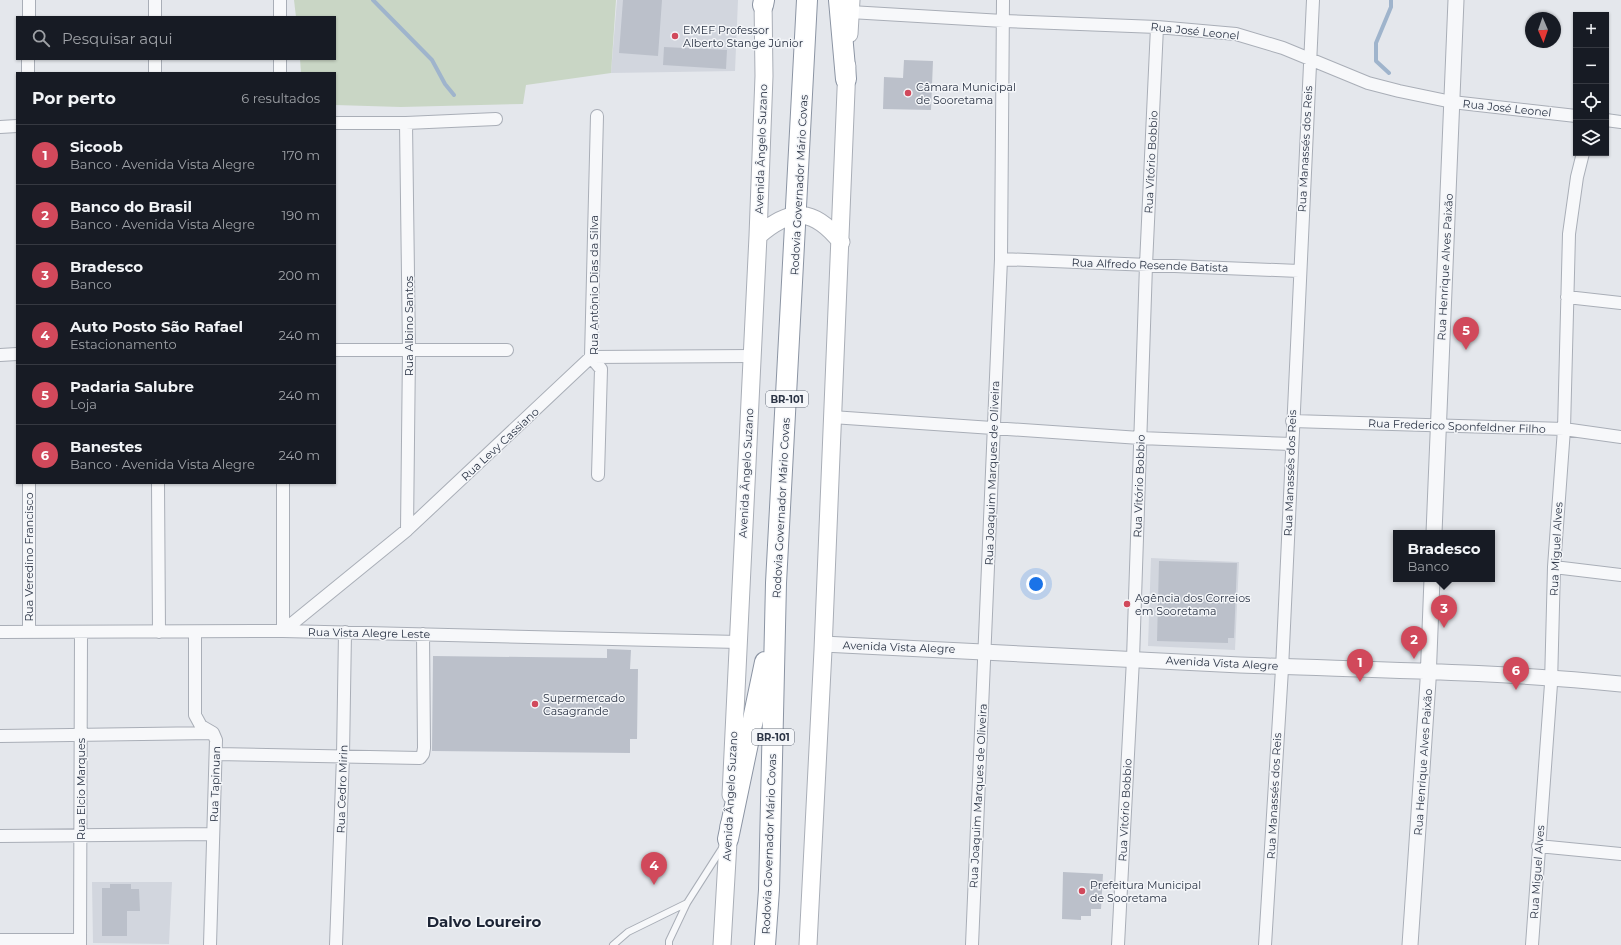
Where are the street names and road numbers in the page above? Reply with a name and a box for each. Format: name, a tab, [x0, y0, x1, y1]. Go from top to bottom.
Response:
street label: Rua José Leonel	[1150, 19, 1240, 43]
street label: Avenida Ângelo Suzano	[752, 84, 770, 214]
street label: Rua Manassés dos Reis	[1295, 85, 1315, 213]
street label: Rodovia Governador Mário Covas	[787, 94, 811, 276]
street label: Rua José Leonel	[1462, 96, 1552, 120]
street label: Rua Vitório Bobbio	[1141, 110, 1161, 214]
street label: Rua Henrique Alves Paixão	[1434, 193, 1456, 341]
street label: Rua Antônio Dias da Silva	[587, 215, 601, 355]
street label: Rua Alfredo Resende Batista	[1071, 255, 1229, 275]
street label: Rua Albino Santos	[402, 275, 416, 376]
street label: Rua Joaquim Marques de Oliveira	[982, 380, 1002, 566]
road number: BR-101	[766, 391, 808, 407]
street label: Rua Levy Cassiano	[458, 404, 542, 484]
street label: Avenida Ângelo Suzano	[736, 408, 756, 538]
street label: Rua Manassés dos Reis	[1281, 409, 1299, 537]
street label: Rua Frederico Sponfeldner Filho	[1368, 416, 1546, 436]
street label: Rodovia Governador Mário Covas	[769, 417, 793, 599]
street label: Rua Vitório Bobbio	[1130, 434, 1148, 538]
street label: Rua Veredino Francisco	[22, 492, 36, 622]
street label: Rua Miguel Alves	[1547, 501, 1565, 596]
street label: Rua Vista Alegre Leste	[308, 625, 431, 641]
street label: Avenida Vista Alegre	[842, 638, 956, 656]
street label: Avenida Vista Alegre	[1165, 653, 1279, 673]
street label: Rua Henrique Alves Paixão	[1411, 688, 1435, 836]
street label: Rua Joaquim Marques de Oliveira	[966, 703, 990, 889]
road number: BR-101	[752, 729, 794, 745]
street label: Avenida Ângelo Suzano	[720, 731, 740, 861]
street label: Rua Manassés dos Reis	[1264, 732, 1284, 860]
street label: Rua Elcio Marques	[74, 737, 88, 840]
street label: Rua Cedro Mirin	[333, 744, 351, 834]
street label: Rua Tapinuan	[207, 746, 223, 822]
street label: Rodovia Governador Mário Covas	[759, 753, 779, 935]
street label: Rua Vitório Bobbio	[1115, 758, 1135, 862]
street label: Rua Miguel Alves	[1527, 824, 1547, 919]

